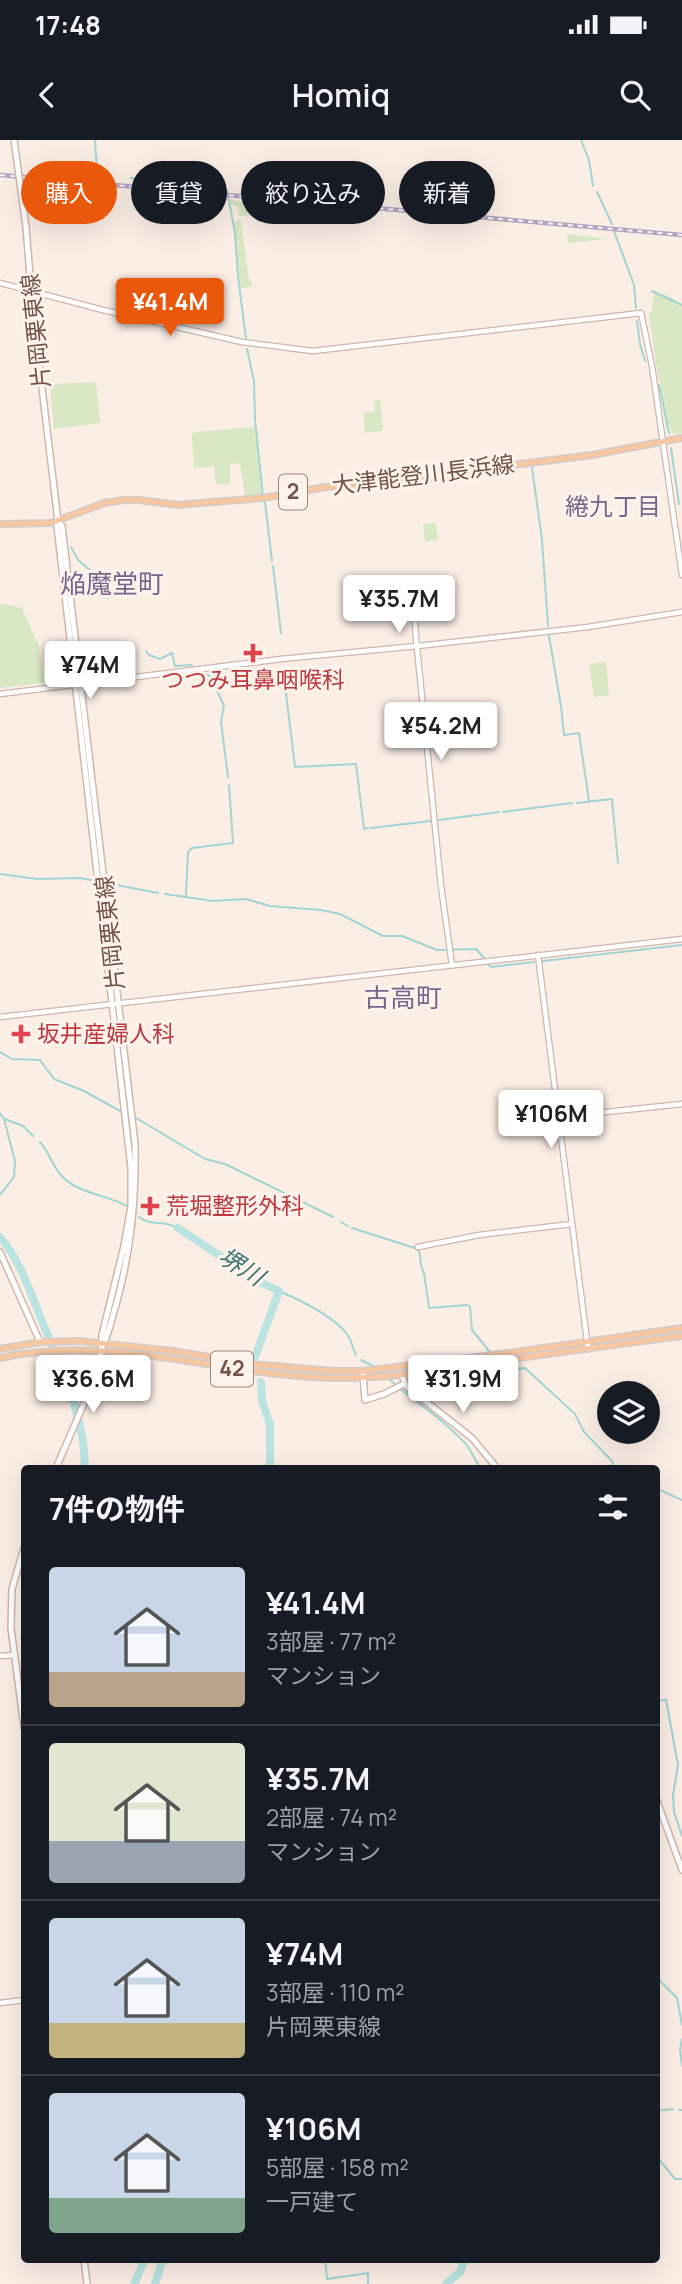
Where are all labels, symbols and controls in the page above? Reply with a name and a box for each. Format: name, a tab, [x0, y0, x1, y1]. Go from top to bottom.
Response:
text: 17:48	[35, 7, 101, 43]
text: Homiq	[292, 73, 390, 117]
icon: back	[28, 76, 66, 114]
icon: search	[616, 76, 654, 114]
chip: 購入	[21, 161, 117, 224]
chip: 賃貸	[131, 161, 227, 224]
chip: 絞り込み	[241, 161, 385, 224]
chip: 新着	[399, 161, 495, 224]
street label: 片岡栗東線	[13, 272, 57, 390]
pin: ¥41.4M	[113, 278, 227, 338]
text: ¥41.4M	[132, 285, 208, 317]
street label: 大津能登川長浜線	[330, 447, 516, 501]
road number: 2	[279, 474, 307, 510]
district label: 綣九丁目	[565, 489, 661, 522]
district label: 焔魔堂町	[60, 565, 164, 601]
pin: ¥35.7M	[342, 575, 456, 635]
text: ¥35.7M	[359, 582, 439, 614]
pin: ¥74M	[49, 642, 131, 701]
marker: つつみ耳鼻咽喉科	[243, 643, 263, 663]
text: ¥74M	[60, 648, 120, 680]
place label: つつみ耳鼻咽喉科	[161, 663, 345, 695]
pin: ¥54.2M	[384, 702, 498, 762]
text: ¥54.2M	[400, 709, 482, 741]
street label: 片岡栗東線	[87, 874, 131, 992]
district label: 古高町	[364, 979, 442, 1015]
place label: 坂井産婦人科	[37, 1017, 175, 1049]
marker: 坂井産婦人科	[11, 1024, 31, 1044]
pin: ¥106M	[502, 1090, 600, 1150]
text: ¥106M	[514, 1097, 588, 1129]
place label: 荒堀整形外科	[166, 1189, 304, 1221]
marker: 荒堀整形外科	[140, 1196, 160, 1216]
water label: 堺川	[213, 1239, 273, 1294]
road number: 42	[211, 1352, 253, 1386]
pin: ¥36.6M	[36, 1356, 150, 1415]
pin: ¥31.9M	[406, 1356, 520, 1415]
text: ¥36.6M	[52, 1362, 134, 1394]
text: ¥31.9M	[424, 1362, 502, 1394]
map controls	[597, 1381, 660, 1444]
button: layers	[597, 1381, 660, 1444]
text: 7件の物件	[49, 1488, 185, 1529]
icon: filters	[594, 1488, 632, 1526]
text: ¥41.4M	[266, 1582, 365, 1623]
icon: home	[105, 1595, 189, 1679]
text: 3部屋 · 77 m²	[266, 1625, 396, 1657]
text: マンション	[266, 1659, 381, 1691]
text: ¥35.7M	[266, 1758, 370, 1799]
icon: home	[105, 1771, 189, 1855]
text: 2部屋 · 74 m²	[266, 1801, 397, 1833]
text: マンション	[266, 1835, 381, 1867]
text: ¥74M	[266, 1933, 343, 1974]
icon: home	[105, 1946, 189, 2030]
text: 3部屋 · 110 m²	[266, 1976, 404, 2008]
text: 片岡栗東線	[266, 2010, 381, 2042]
text: ¥106M	[266, 2108, 362, 2149]
icon: home	[105, 2121, 189, 2205]
text: 5部屋 · 158 m²	[266, 2151, 409, 2183]
text: 一戸建て	[266, 2185, 358, 2217]

